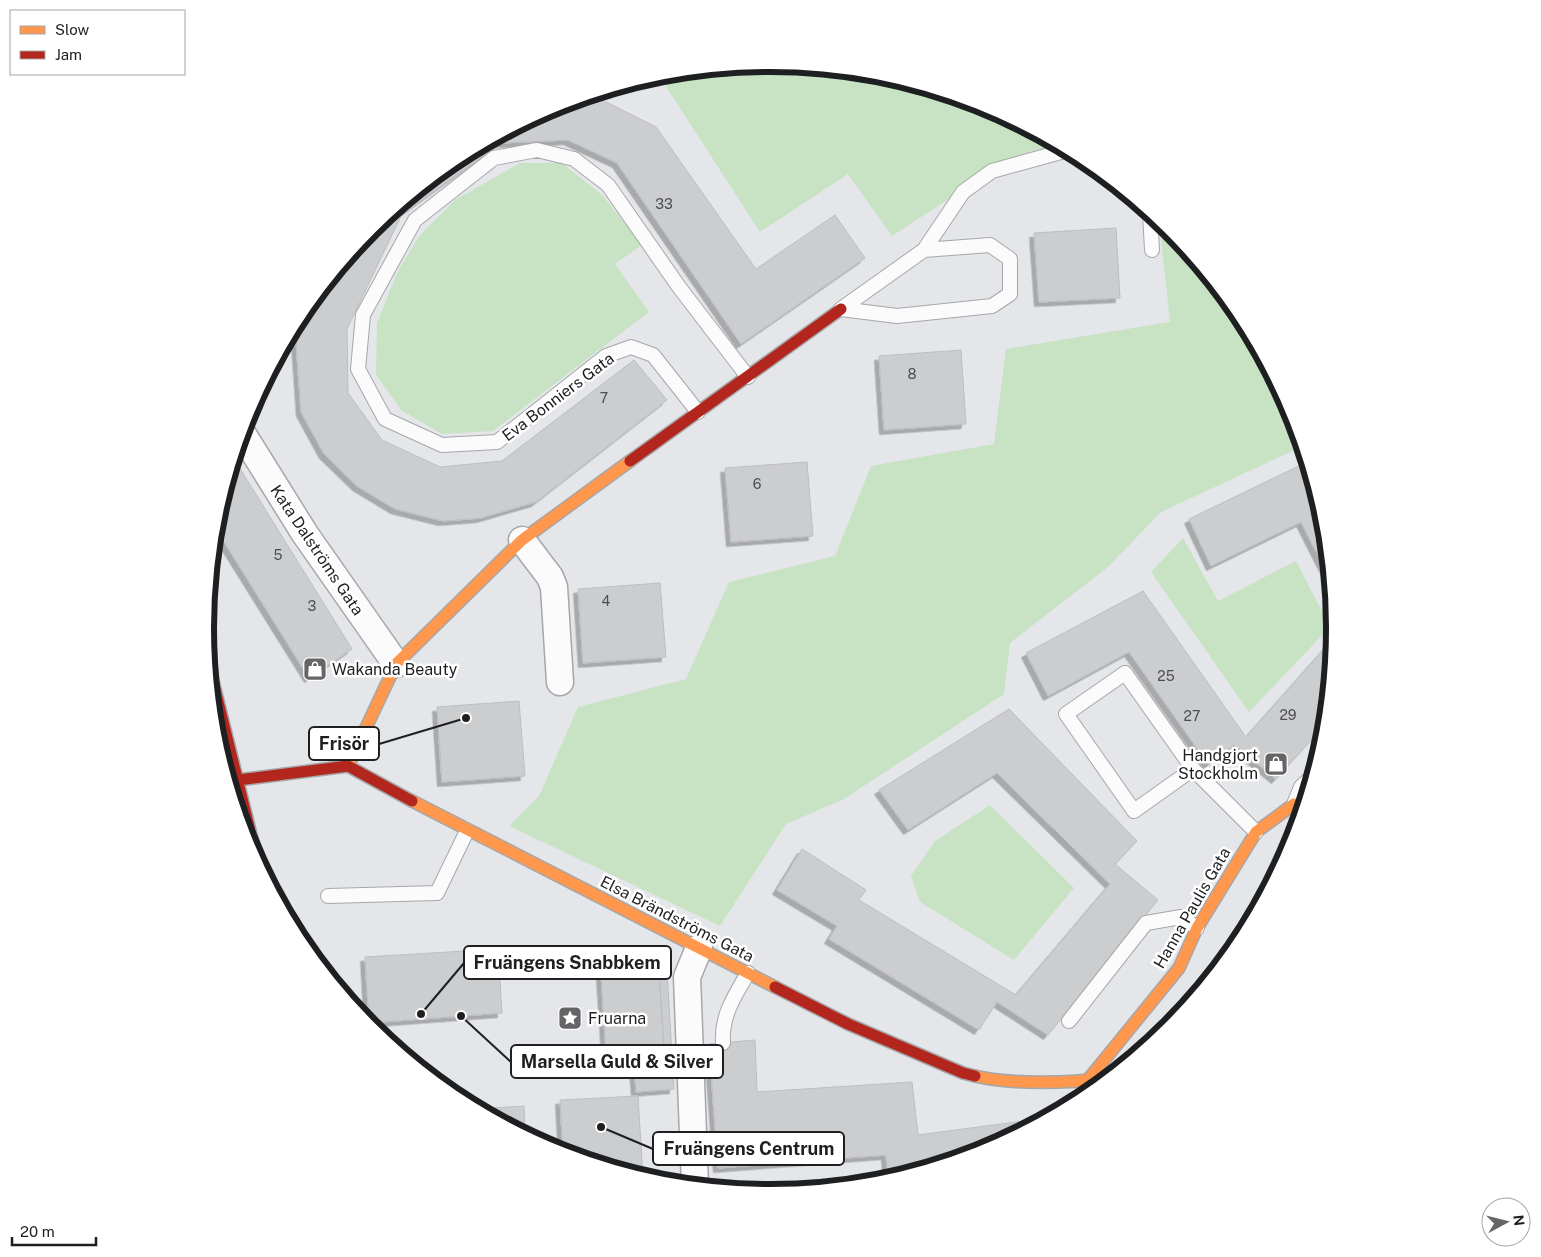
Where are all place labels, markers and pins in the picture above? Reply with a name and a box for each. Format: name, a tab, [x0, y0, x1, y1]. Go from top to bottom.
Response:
shop icon: Wakanda Beauty	[302, 656, 328, 682]
place label: Wakanda Beauty	[332, 660, 458, 679]
callout: Frisör	[309, 727, 379, 760]
place label: Handgjort Stockholm	[1178, 746, 1258, 783]
shop icon: Handgjort Stockholm	[1263, 751, 1289, 777]
callout: Fruängens Snabbkem	[464, 946, 671, 979]
place icon: Fruarna	[557, 1005, 583, 1031]
place label: Fruarna	[588, 1009, 646, 1028]
callout: Marsella Guld & Silver	[511, 1045, 723, 1078]
callout: Fruängens Centrum	[653, 1132, 844, 1165]

